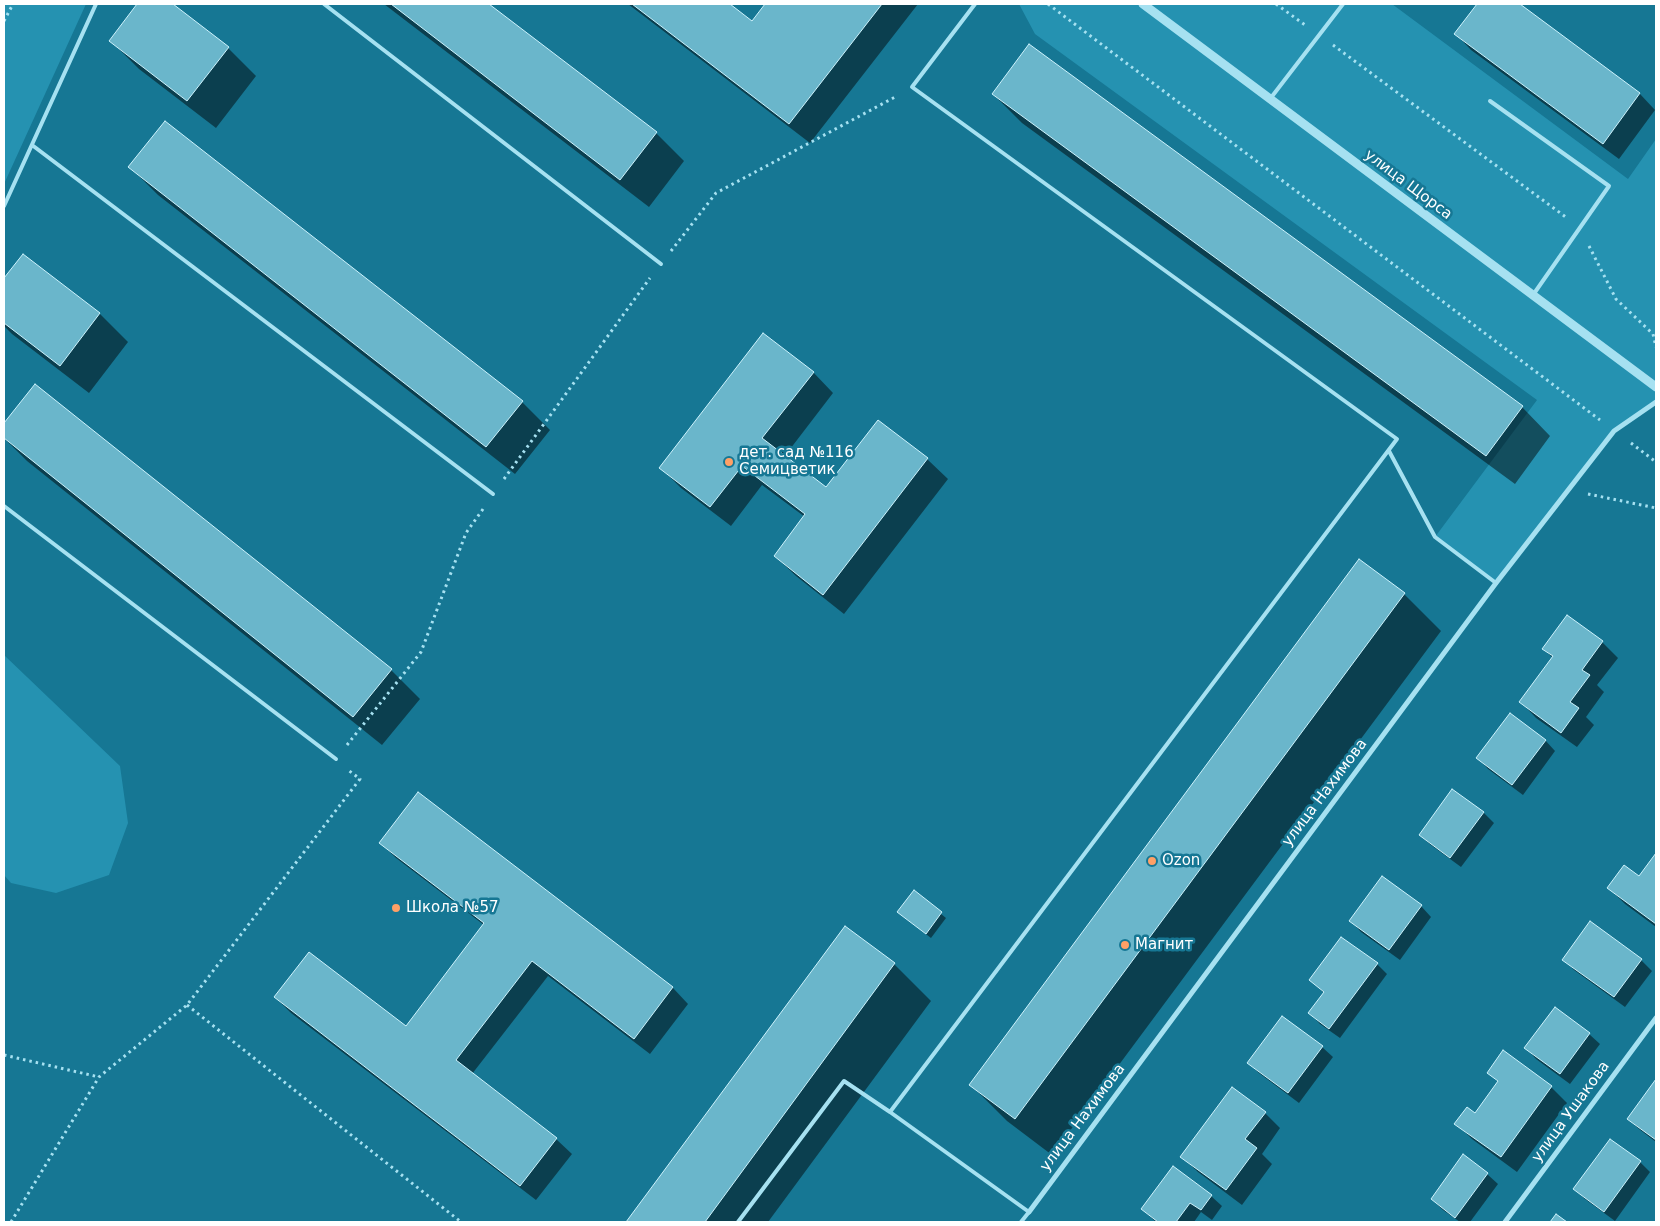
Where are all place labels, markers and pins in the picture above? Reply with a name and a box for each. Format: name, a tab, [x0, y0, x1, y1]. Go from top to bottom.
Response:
place label: дет. сад №116 Семицветик	[739, 444, 854, 479]
marker: дет. сад №116 Семицветик	[723, 456, 735, 468]
place label: Ozon	[1162, 852, 1200, 870]
marker: Ozon	[1146, 855, 1158, 867]
place label: Школа №57	[406, 899, 499, 917]
marker: Школа №57	[390, 902, 402, 914]
place label: Магнит	[1135, 936, 1193, 954]
marker: Магнит	[1119, 939, 1131, 951]

